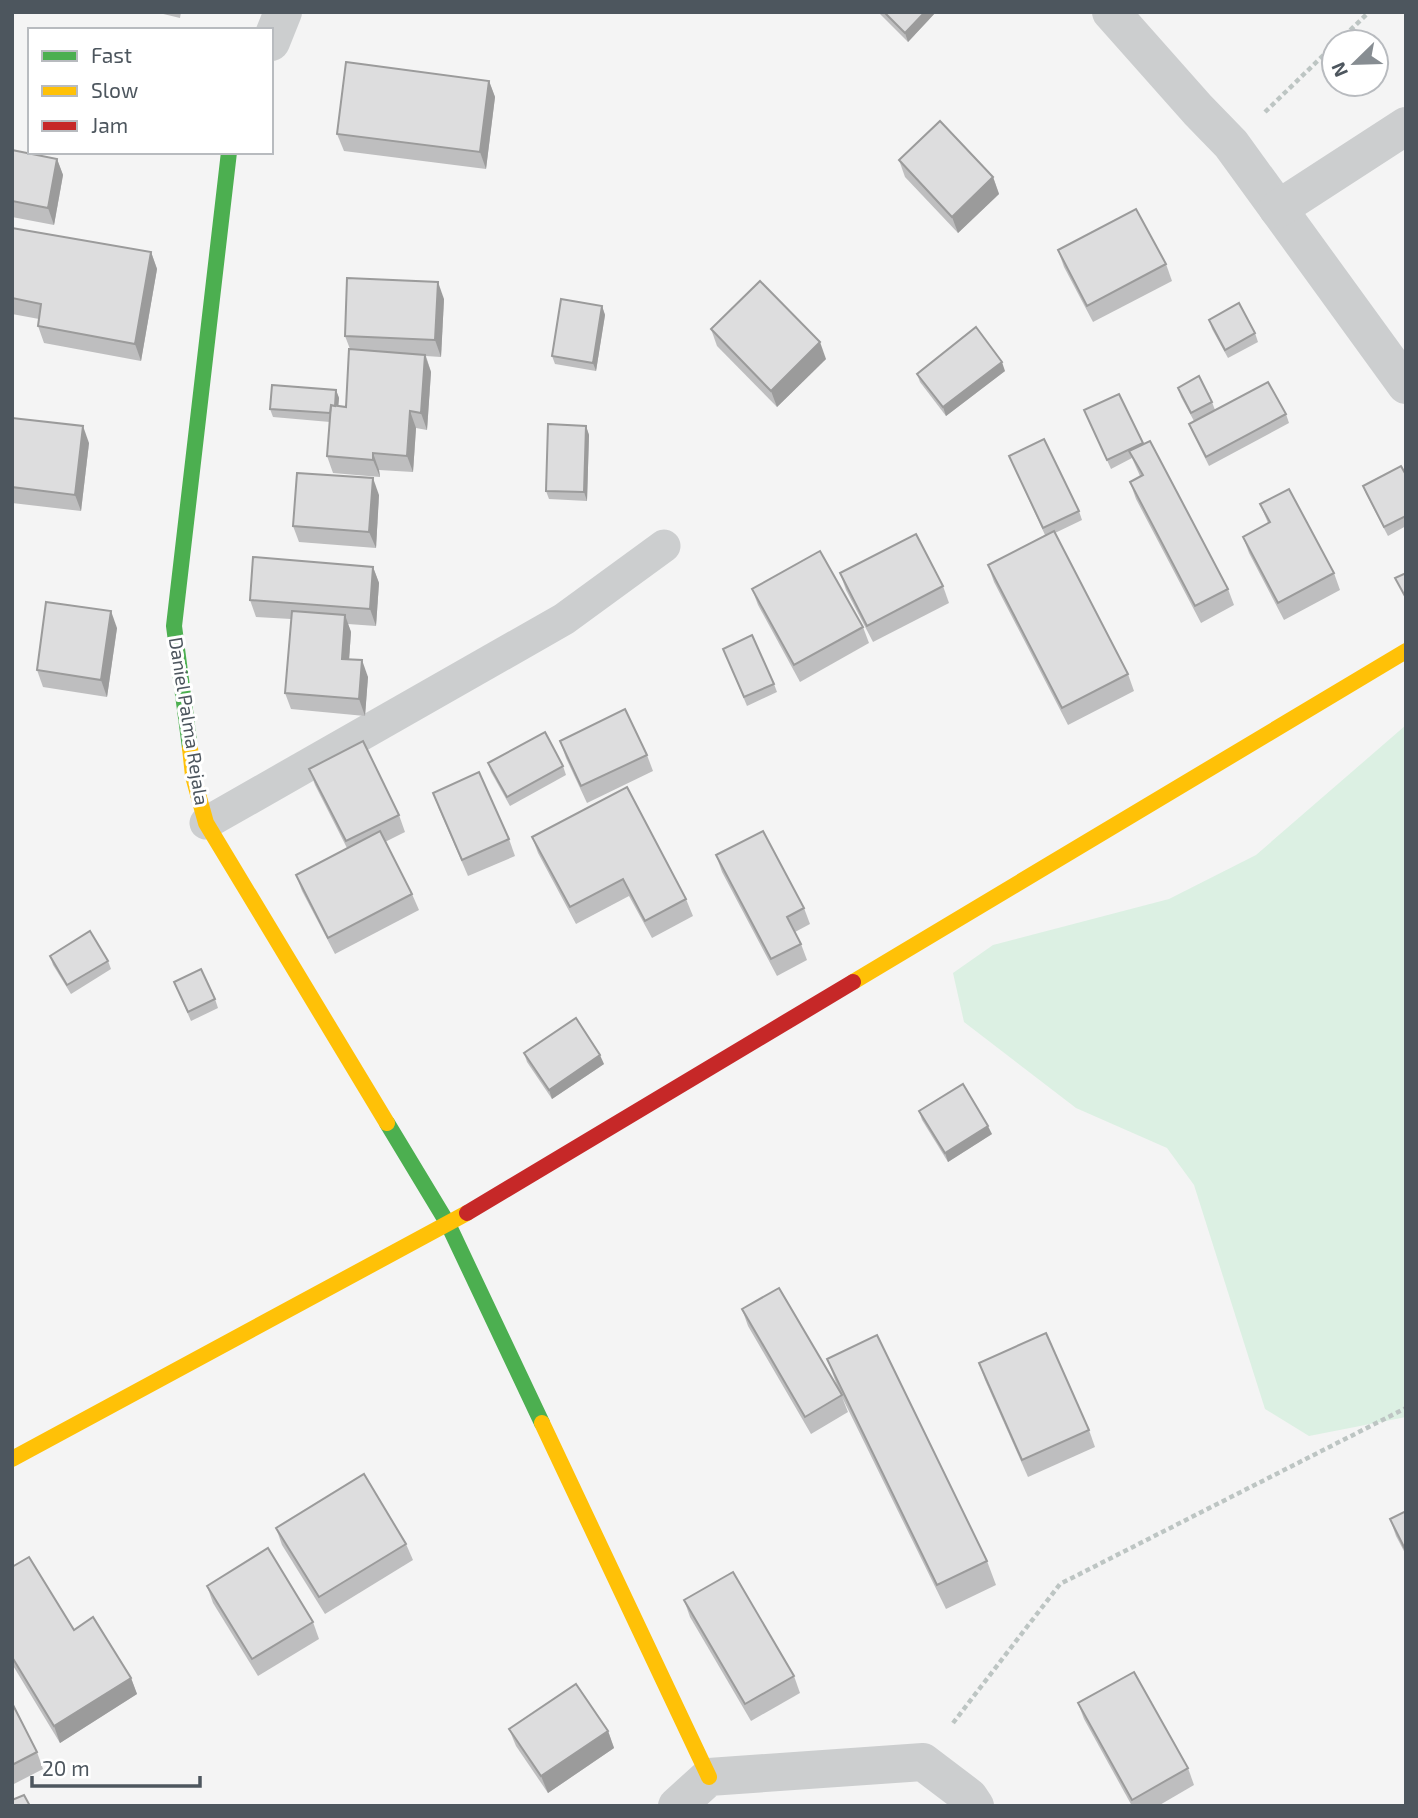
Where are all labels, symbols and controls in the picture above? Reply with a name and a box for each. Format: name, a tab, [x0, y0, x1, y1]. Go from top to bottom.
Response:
legend	[28, 28, 273, 154]
north arrow	[1320, 28, 1390, 98]
text: Fast	[91, 42, 132, 67]
text: N	[1326, 59, 1352, 81]
text: Slow	[91, 77, 138, 102]
text: Jam	[91, 112, 128, 137]
street label: Daniel Palma Rejala	[165, 635, 214, 807]
scale bar	[32, 1744, 200, 1788]
text: 20 m	[42, 1755, 90, 1780]

